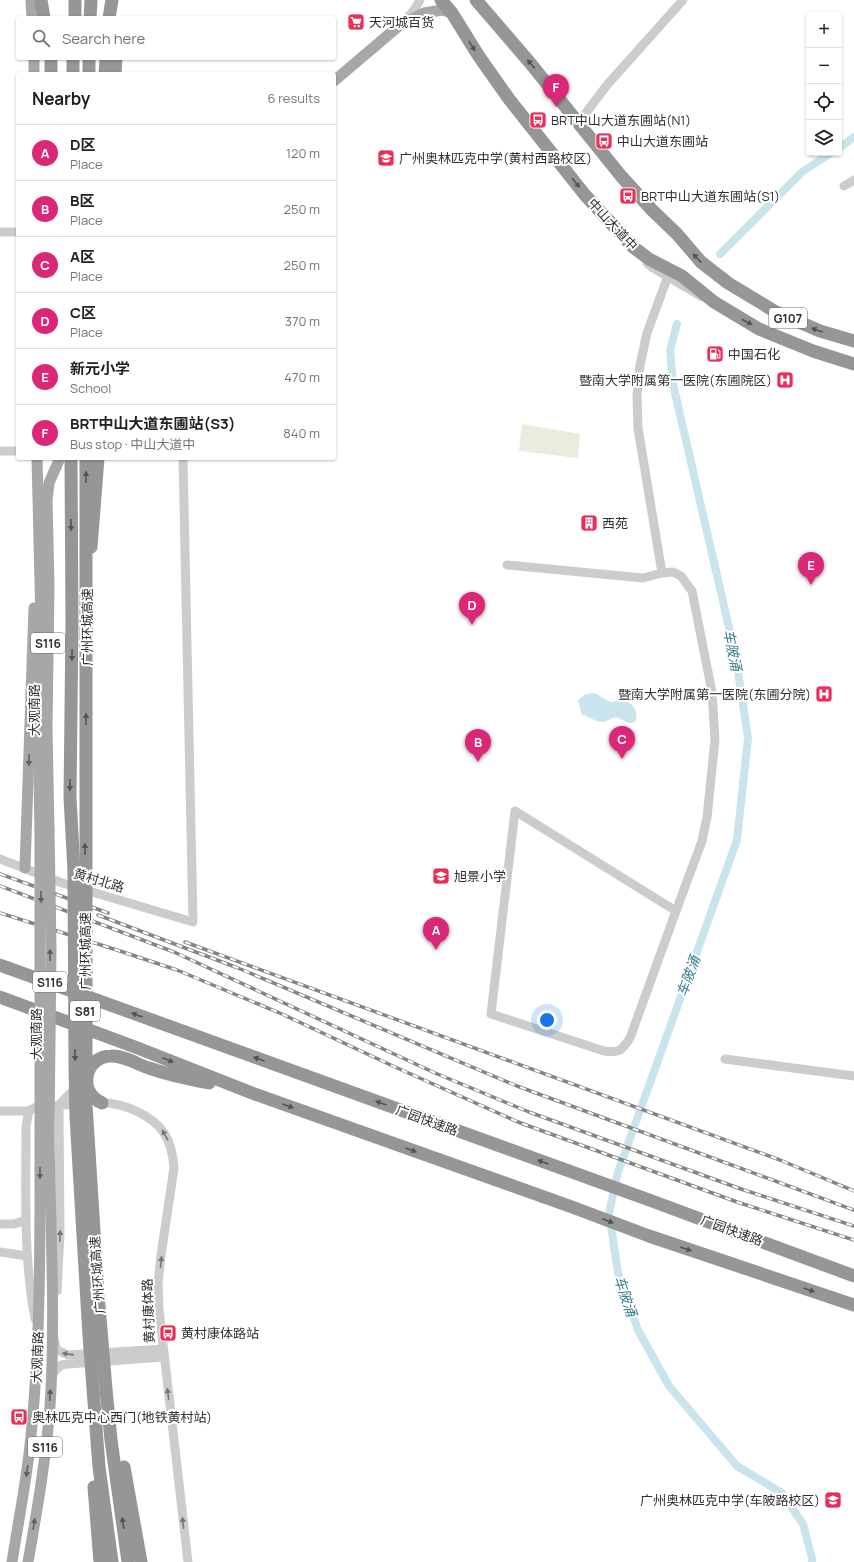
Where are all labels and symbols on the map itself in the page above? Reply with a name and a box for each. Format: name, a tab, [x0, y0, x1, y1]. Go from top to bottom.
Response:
supermarket icon: 天河城百货	[346, 12, 366, 32]
place label: 天河城百货	[369, 13, 434, 31]
one-way arrow	[469, 40, 476, 52]
one-way arrow	[526, 59, 535, 70]
pin: F	[543, 74, 569, 107]
bus stop icon: BRT中山大道东圃站(N1)	[528, 110, 548, 130]
place label: BRT中山大道东圃站(N1)	[551, 111, 691, 129]
bus stop icon: 中山大道东圃站	[594, 131, 614, 151]
place label: 中山大道东圃站	[617, 132, 708, 150]
school or university icon: 广州奥林匹克中学(黄村西路校区)	[376, 148, 396, 168]
place label: 广州奥林匹克中学(黄村西路校区)	[399, 149, 592, 167]
one-way arrow	[571, 178, 580, 189]
bus stop icon: BRT中山大道东圃站(S1)	[618, 186, 638, 206]
place label: BRT中山大道东圃站(S1)	[641, 187, 780, 205]
street label: 中山大道中	[584, 194, 642, 254]
one-way arrow	[693, 253, 702, 263]
road number: G107	[769, 308, 807, 328]
one-way arrow	[741, 319, 753, 325]
one-way arrow	[810, 326, 822, 332]
fuel station icon: 中国石化	[705, 344, 725, 364]
place label: 中国石化	[728, 345, 780, 363]
hospital icon: 暨南大学附属第一医院(东圃院区)	[775, 370, 795, 390]
place label: 暨南大学附属第一医院(东圃院区)	[579, 371, 772, 389]
one-way arrow	[83, 470, 89, 483]
building icon: 西苑	[579, 513, 599, 533]
place label: 西苑	[602, 514, 628, 532]
one-way arrow	[68, 519, 74, 532]
pin: E	[798, 552, 824, 585]
street label: 广州环城高速	[78, 588, 96, 666]
pin: D	[459, 592, 485, 625]
water label: 车陂涌	[720, 628, 747, 674]
road number: S116	[31, 633, 65, 653]
one-way arrow	[69, 649, 75, 662]
street label: 大观南路	[25, 684, 43, 736]
hospital icon: 暨南大学附属第一医院(东圃分院)	[814, 684, 834, 704]
place label: 暨南大学附属第一医院(东圃分院)	[618, 685, 811, 703]
one-way arrow	[83, 712, 89, 725]
pin: C	[609, 726, 635, 759]
pin: B	[465, 729, 491, 762]
one-way arrow	[26, 754, 32, 767]
one-way arrow	[67, 779, 73, 792]
one-way arrow	[82, 842, 88, 855]
street label: 黄村北路	[71, 864, 127, 896]
school or university icon: 旭景小学	[431, 866, 451, 886]
place label: 旭景小学	[454, 867, 506, 885]
one-way arrow	[38, 891, 44, 904]
street label: 广州环城高速	[76, 912, 94, 990]
pin: A	[423, 917, 449, 950]
one-way arrow	[47, 949, 54, 961]
water label: 车陂涌	[672, 951, 705, 999]
road number: S116	[33, 972, 67, 992]
road number: S81	[70, 1001, 100, 1021]
street label: 大观南路	[27, 1008, 45, 1060]
your location	[537, 1010, 557, 1030]
one-way arrow	[131, 1011, 143, 1017]
one-way arrow	[72, 1049, 78, 1062]
one-way arrow	[253, 1055, 265, 1061]
one-way arrow	[162, 1057, 174, 1063]
one-way arrow	[375, 1100, 387, 1106]
street label: 广园快速路	[393, 1100, 461, 1140]
one-way arrow	[283, 1104, 295, 1110]
one-way arrow	[162, 1129, 168, 1141]
one-way arrow	[405, 1147, 417, 1153]
one-way arrow	[537, 1159, 549, 1165]
one-way arrow	[37, 1167, 43, 1180]
street label: 广园快速路	[698, 1210, 766, 1250]
one-way arrow	[603, 1218, 615, 1224]
one-way arrow	[57, 1229, 63, 1242]
street label: 广州环城高速	[85, 1235, 109, 1315]
one-way arrow	[681, 1246, 693, 1252]
one-way arrow	[157, 1256, 164, 1268]
water label: 车陂涌	[610, 1273, 642, 1321]
street label: 黄村康体路	[138, 1278, 158, 1344]
one-way arrow	[804, 1287, 816, 1293]
bus stop icon: 黄村康体路站	[158, 1323, 178, 1343]
place label: 黄村康体路站	[181, 1324, 259, 1342]
street label: 大观南路	[27, 1331, 47, 1383]
one-way arrow	[62, 1351, 74, 1357]
one-way arrow	[47, 1388, 53, 1401]
one-way arrow	[165, 1388, 172, 1400]
bus stop icon: 奥林匹克中心西门(地铁黄村站)	[9, 1407, 29, 1427]
place label: 奥林匹克中心西门(地铁黄村站)	[32, 1408, 212, 1426]
road number: S116	[28, 1437, 62, 1457]
one-way arrow	[24, 1464, 30, 1477]
school or university icon: 广州奥林匹克中学(车陂路校区)	[823, 1490, 843, 1510]
place label: 广州奥林匹克中学(车陂路校区)	[640, 1491, 820, 1509]
one-way arrow	[31, 1517, 37, 1530]
one-way arrow	[120, 1517, 126, 1529]
one-way arrow	[180, 1517, 187, 1529]

